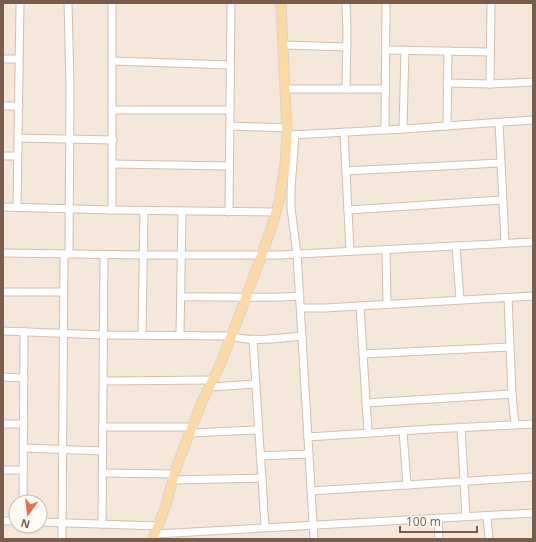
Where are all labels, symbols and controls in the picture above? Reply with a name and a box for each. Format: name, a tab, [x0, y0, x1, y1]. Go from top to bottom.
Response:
north arrow	[8, 494, 48, 534]
scale bar	[400, 508, 477, 534]
text: 100 m	[406, 513, 441, 530]
text: N	[19, 516, 32, 533]

